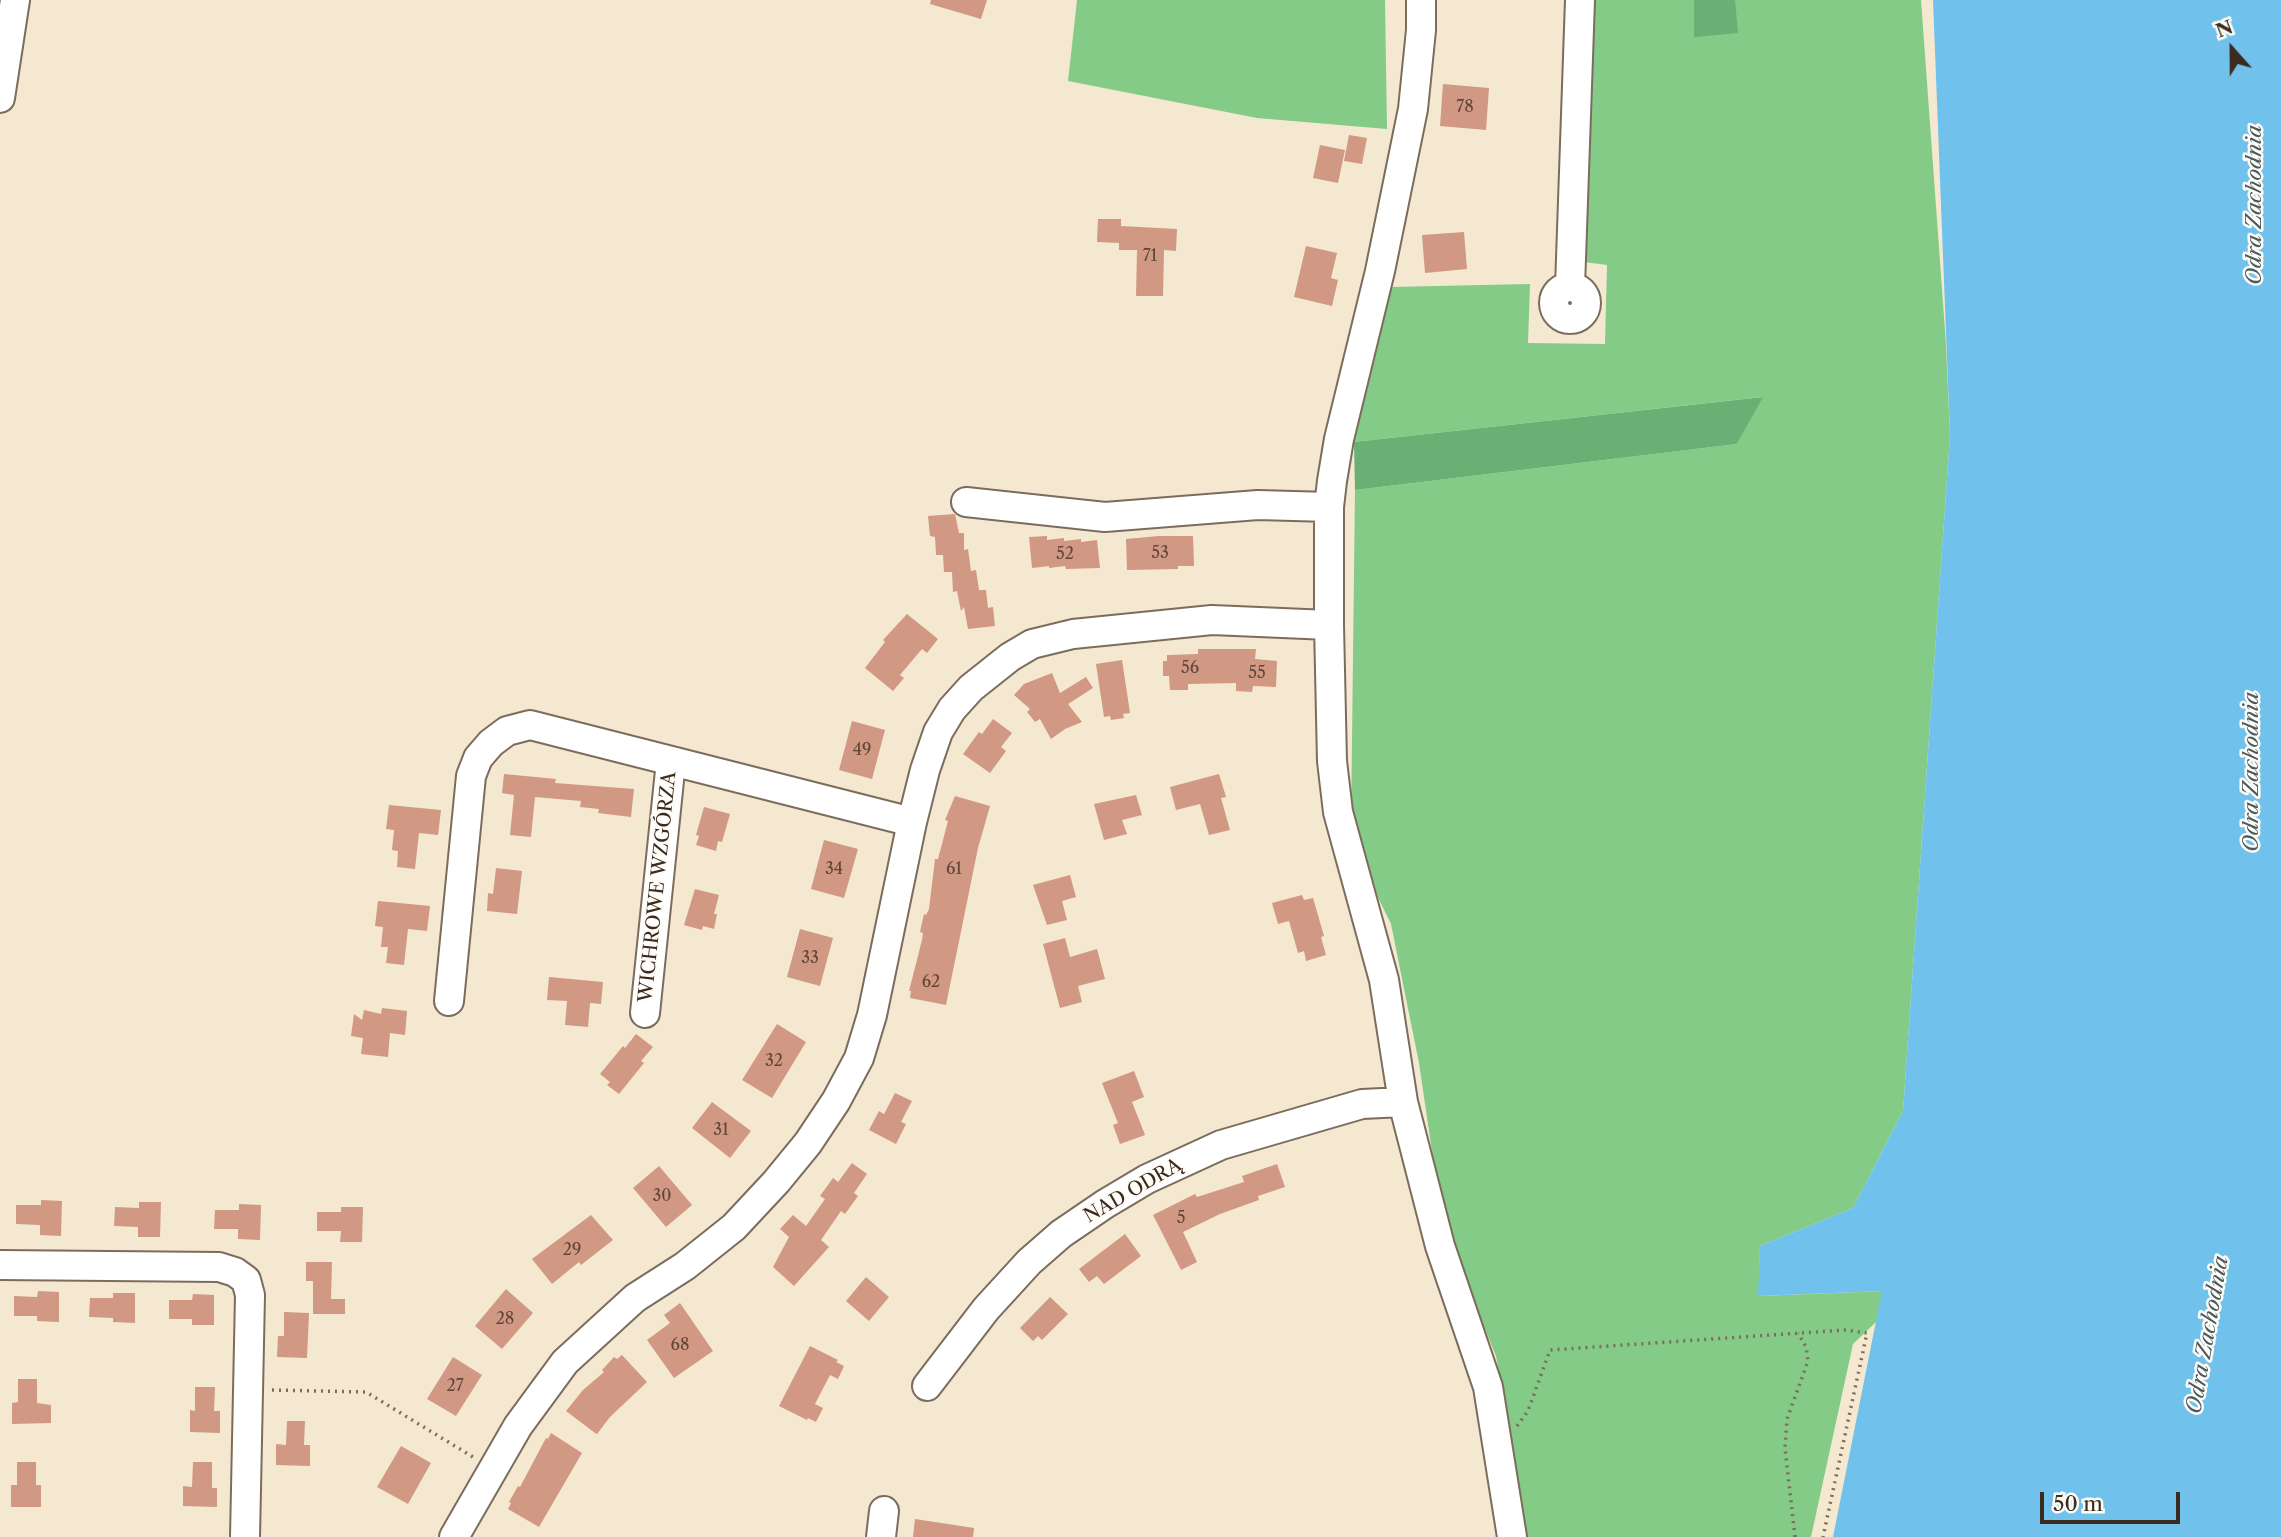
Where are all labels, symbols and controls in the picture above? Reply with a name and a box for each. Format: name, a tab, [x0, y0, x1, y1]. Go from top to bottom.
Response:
north arrow	[2197, 14, 2267, 84]
text: N	[2212, 15, 2236, 43]
house number: 78	[1456, 97, 1474, 117]
water label: Odra Zachodnia	[2242, 125, 2268, 285]
house number: 71	[1143, 246, 1157, 266]
house number: 53	[1151, 543, 1169, 563]
house number: 52	[1056, 544, 1074, 564]
house number: 56	[1181, 658, 1199, 678]
house number: 55	[1248, 663, 1266, 683]
water label: Odra Zachodnia	[2239, 692, 2265, 852]
house number: 49	[853, 740, 871, 760]
street label: WICHROWE WZGÓRZA	[635, 770, 681, 1004]
house number: 34	[825, 859, 843, 879]
house number: 61	[946, 859, 962, 879]
house number: 33	[801, 948, 819, 968]
house number: 62	[922, 972, 940, 992]
house number: 32	[765, 1051, 783, 1071]
house number: 31	[713, 1120, 729, 1140]
street label: NAD ODRĄ	[1080, 1154, 1186, 1228]
house number: 30	[653, 1186, 671, 1206]
house number: 5	[1177, 1208, 1185, 1228]
house number: 29	[563, 1240, 581, 1260]
water label: Odra Zachodnia	[2182, 1254, 2234, 1416]
house number: 28	[496, 1309, 514, 1329]
house number: 68	[671, 1335, 689, 1355]
house number: 27	[446, 1376, 464, 1396]
scale bar	[2043, 1478, 2183, 1522]
text: 50 m	[2053, 1491, 2103, 1516]

